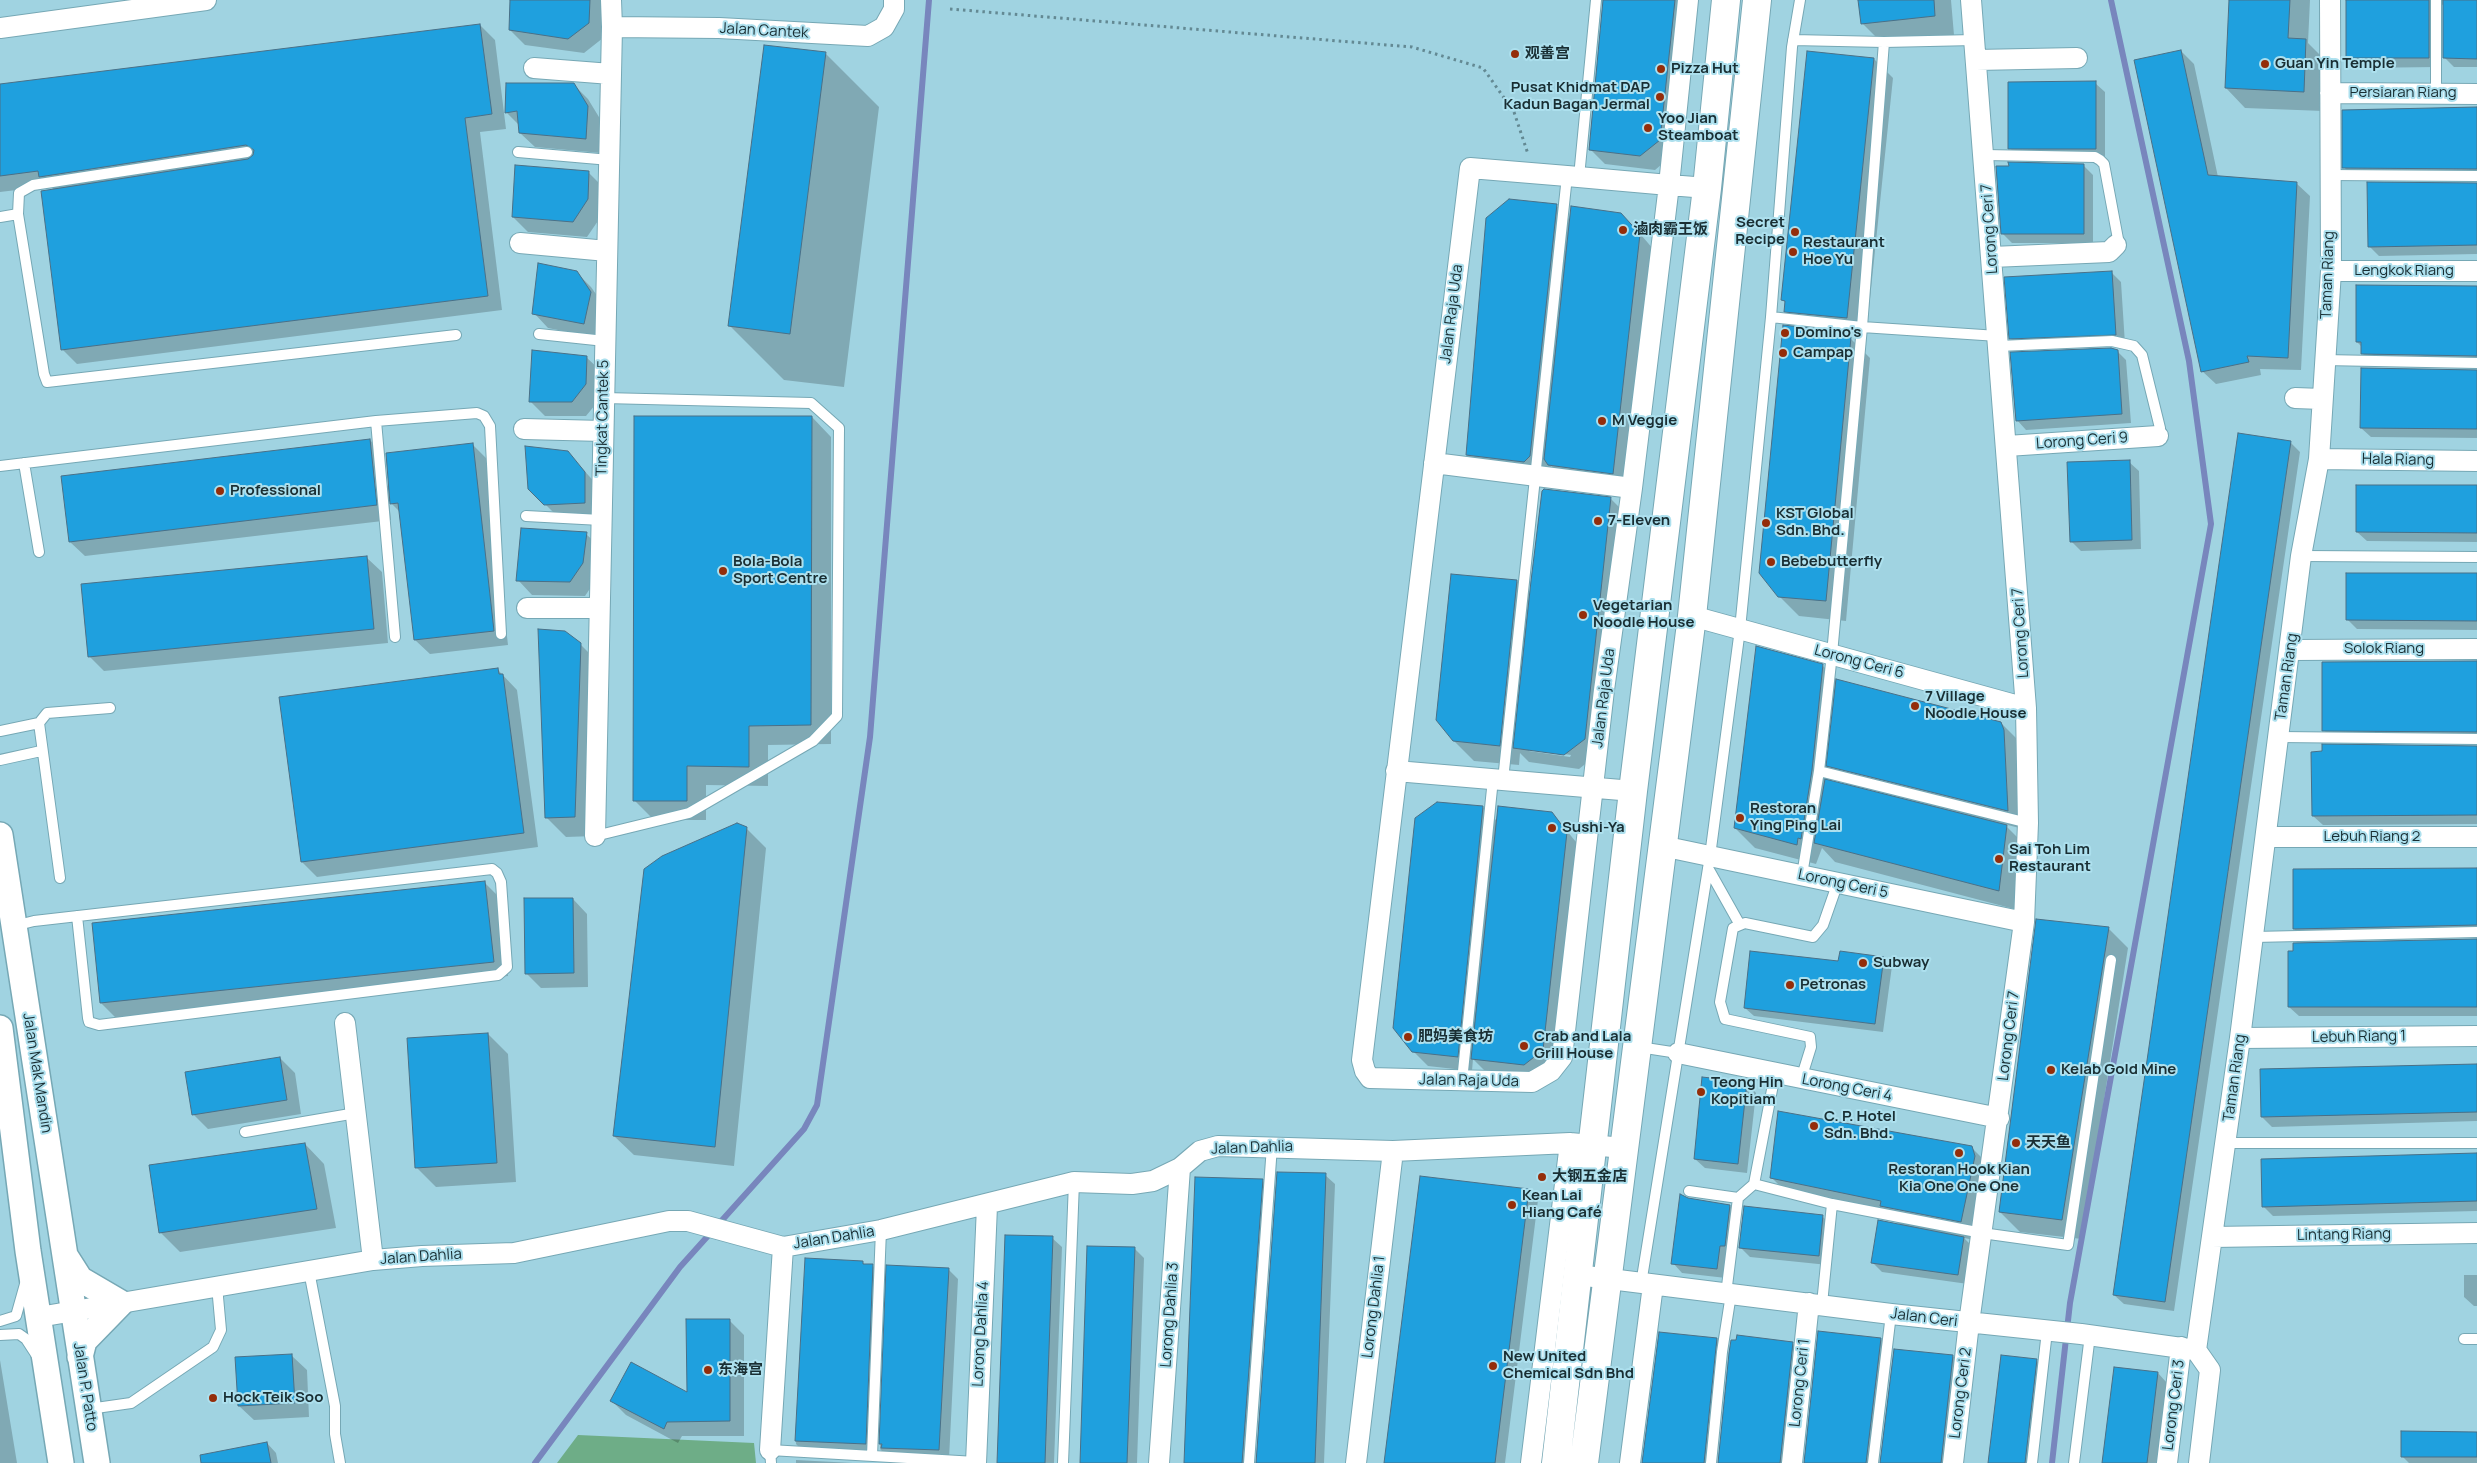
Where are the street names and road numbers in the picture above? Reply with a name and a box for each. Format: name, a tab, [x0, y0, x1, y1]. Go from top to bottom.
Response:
street label: Jalan Cantek	[719, 20, 809, 42]
street label: Persiaran Riang	[2349, 84, 2457, 102]
street label: Lorong Ceri 7	[1978, 183, 2002, 275]
street label: Taman Riang	[2317, 231, 2339, 319]
street label: Lengkok Riang	[2354, 262, 2454, 280]
street label: Jalan Raja Uda	[1437, 263, 1467, 365]
street label: Tingkat Cantek 5	[593, 360, 613, 476]
street label: Lorong Ceri 9	[2035, 429, 2129, 453]
street label: Hala Riang	[2362, 450, 2434, 470]
street label: Lorong Ceri 7	[2009, 587, 2033, 679]
street label: Taman Riang	[2272, 632, 2302, 722]
street label: Solok Riang	[2344, 640, 2424, 658]
street label: Lorong Ceri 6	[1812, 641, 1906, 683]
street label: Jalan Raja Uda	[1589, 647, 1619, 749]
street label: Lebuh Riang 2	[2324, 828, 2420, 846]
street label: Lorong Ceri 5	[1796, 866, 1890, 902]
street label: Lorong Ceri 7	[1995, 990, 2023, 1082]
street label: Jalan Mak Mandin	[19, 1012, 55, 1134]
street label: Lebuh Riang 1	[2312, 1027, 2406, 1047]
street label: Taman Riang	[2220, 1033, 2250, 1123]
street label: Lorong Ceri 4	[1800, 1070, 1894, 1106]
street label: Jalan Raja Uda	[1419, 1071, 1519, 1091]
street label: Jalan Dahlia	[1211, 1138, 1293, 1158]
street label: Jalan Dahlia	[792, 1223, 876, 1253]
street label: Lintang Riang	[2297, 1225, 2391, 1245]
street label: Jalan Dahlia	[380, 1245, 462, 1269]
street label: Lorong Dahlia 1	[1359, 1255, 1389, 1359]
street label: Lorong Dahlia 3	[1157, 1262, 1183, 1368]
street label: Lorong Dahlia 4	[969, 1281, 993, 1387]
street label: Jalan Ceri	[1889, 1305, 1959, 1331]
street label: Lorong Ceri 1	[1786, 1338, 1814, 1428]
street label: Jalan P. Patto	[69, 1341, 101, 1433]
street label: Lorong Ceri 2	[1946, 1347, 1976, 1439]
street label: Lorong Ceri 3	[2160, 1359, 2188, 1451]

